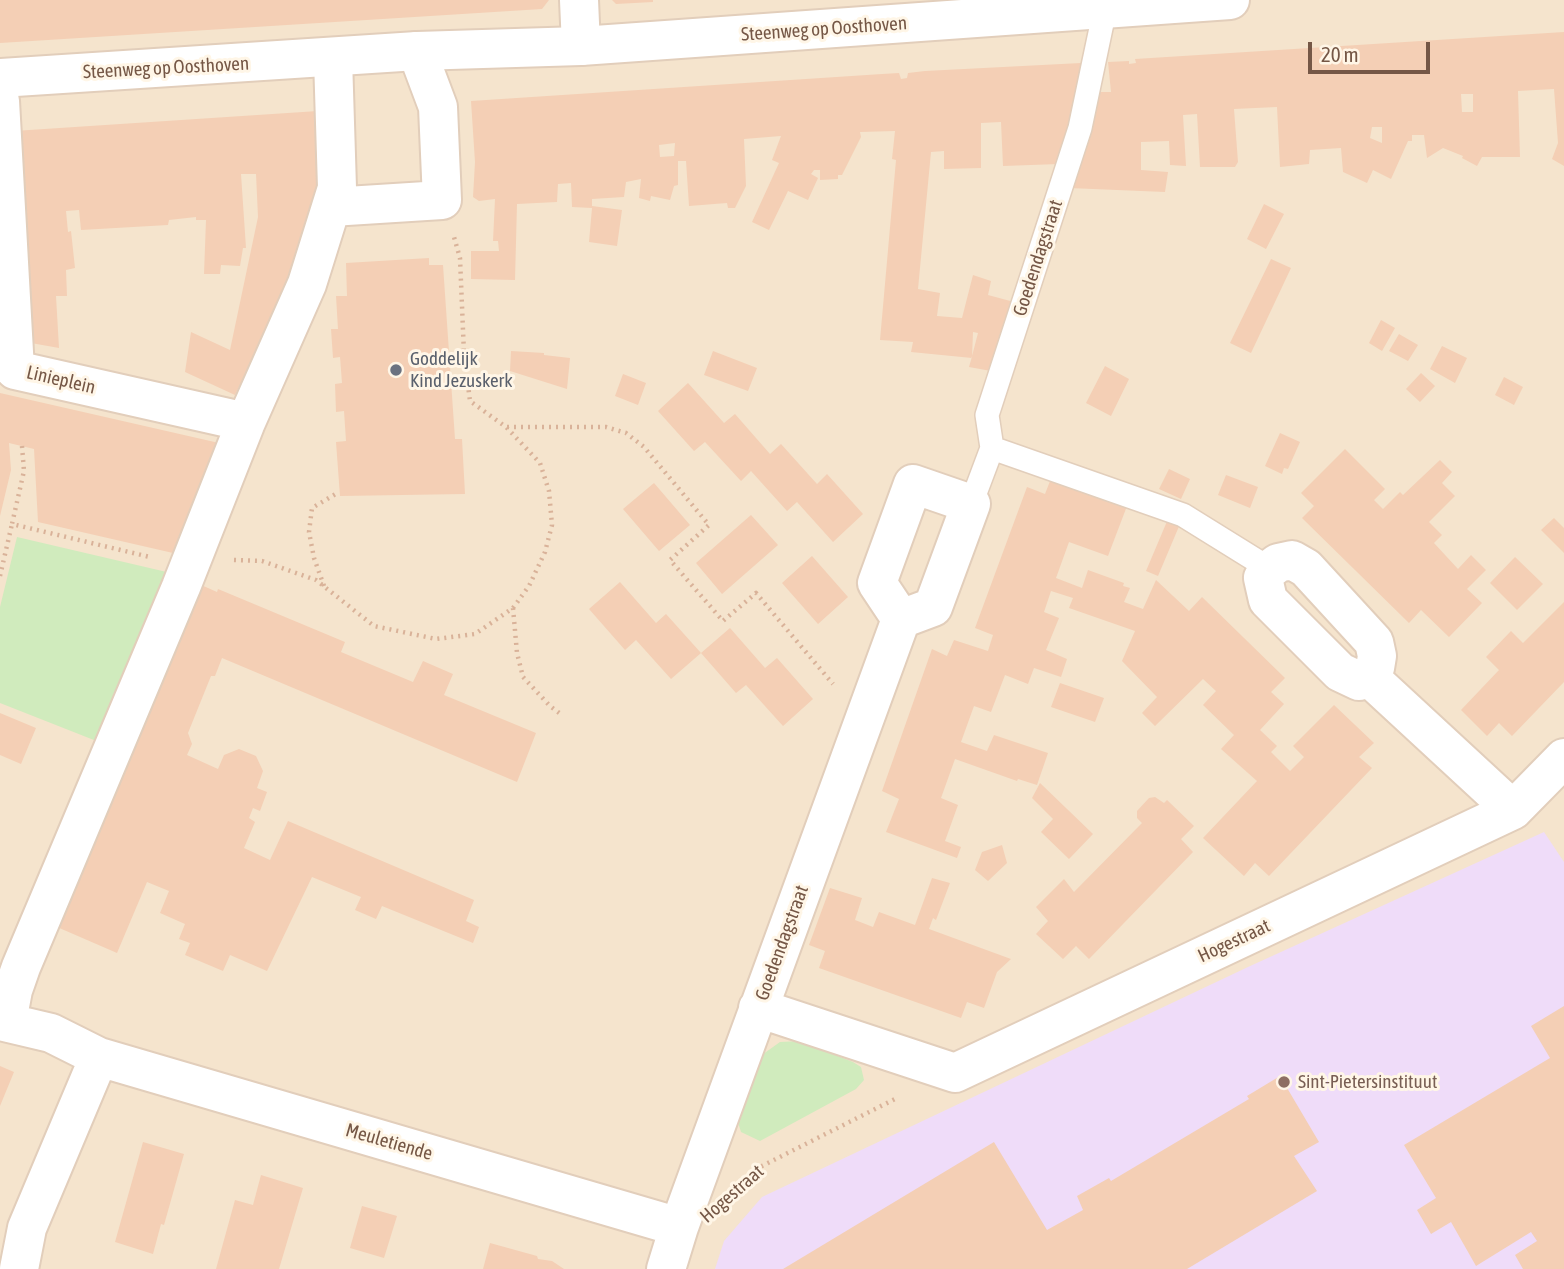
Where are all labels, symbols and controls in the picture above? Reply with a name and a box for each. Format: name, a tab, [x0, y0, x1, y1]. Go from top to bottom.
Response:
street label: Steenweg op Oosthoven	[740, 12, 908, 46]
scale bar	[1312, 28, 1434, 72]
text: 20 m	[1321, 42, 1359, 66]
street label: Steenweg op Oosthoven	[82, 52, 250, 84]
street label: Goedendagstraat	[1008, 197, 1068, 319]
place label: Goddelijk Kind Jezuskerk	[410, 348, 513, 392]
street label: Linieplein	[24, 361, 98, 399]
marker: Goddelijk Kind Jezuskerk	[388, 362, 404, 378]
street label: Goedendagstraat	[751, 882, 813, 1004]
street label: Hogestraat	[1194, 914, 1274, 968]
place label: Sint-Pietersinstituut	[1298, 1071, 1437, 1093]
marker: Sint-Pietersinstituut	[1276, 1074, 1292, 1090]
street label: Meuletiende	[343, 1119, 435, 1165]
street label: Hogestraat	[695, 1160, 769, 1228]

